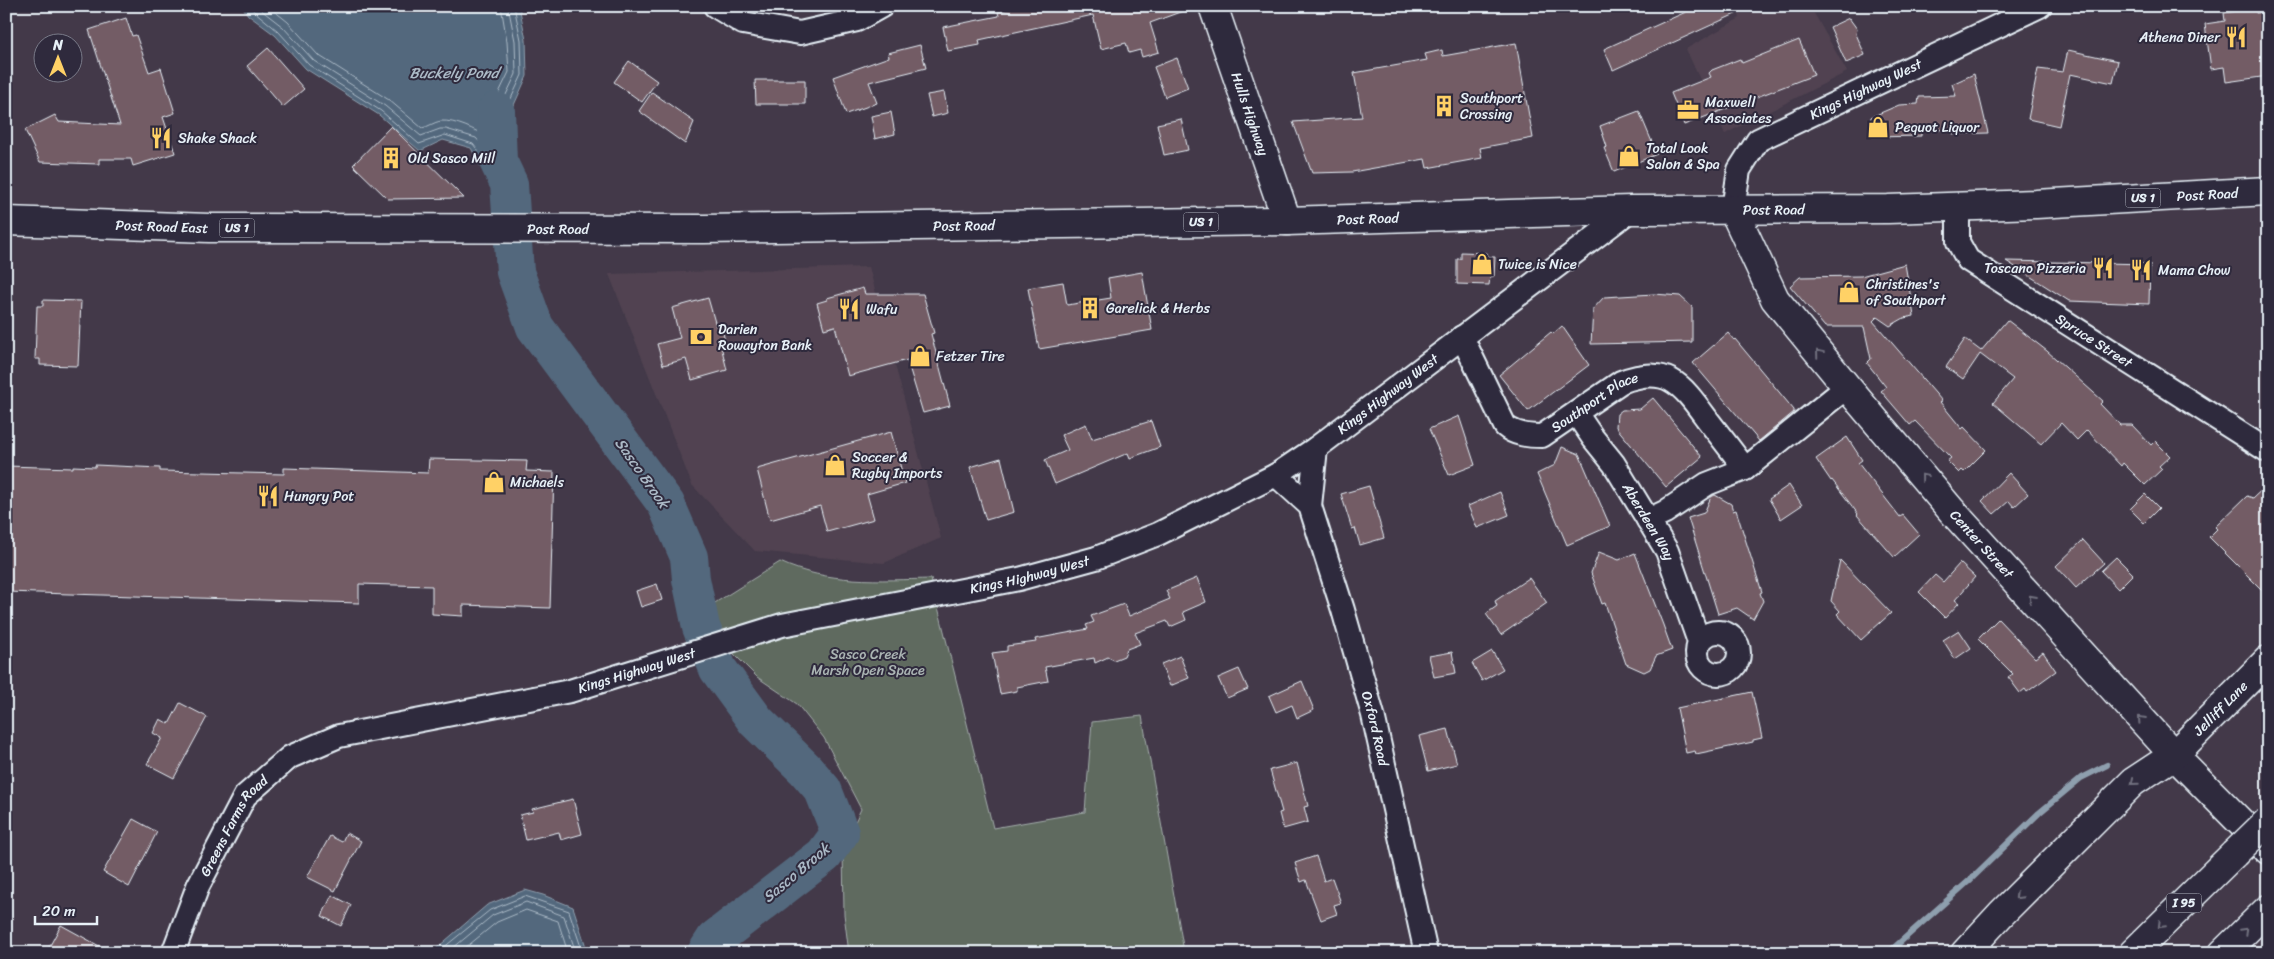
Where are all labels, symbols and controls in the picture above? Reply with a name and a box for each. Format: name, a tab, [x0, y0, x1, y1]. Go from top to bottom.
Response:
restaurant icon: Athena Diner	[2223, 24, 2249, 50]
place label: Athena Diner	[2138, 25, 2221, 50]
north arrow	[32, 32, 82, 82]
text: N	[52, 33, 63, 58]
street label: Kings Highway West	[1805, 51, 1927, 126]
water label: Buckely Pond	[409, 60, 503, 86]
street label: Hulls Highway	[1224, 69, 1276, 160]
place label: Southport Crossing	[1460, 86, 1523, 127]
place label: Maxwell Associates	[1704, 90, 1772, 131]
building icon: Southport Crossing	[1431, 93, 1457, 119]
office icon: Maxwell Associates	[1675, 97, 1701, 123]
shop icon: Pequot Liquor	[1865, 114, 1891, 140]
place label: Pequot Liquor	[1895, 115, 1980, 140]
restaurant icon: Shake Shack	[148, 125, 174, 151]
place label: Shake Shack	[178, 126, 258, 151]
place label: Total Look Salon & Spa	[1646, 136, 1720, 177]
shop icon: Total Look Salon & Spa	[1616, 143, 1642, 169]
building icon: Old Sasco Mill	[378, 145, 404, 171]
place label: Old Sasco Mill	[408, 146, 496, 171]
street label: Post Road	[2176, 180, 2240, 209]
road number: US 1	[2126, 188, 2160, 208]
street label: Post Road	[1743, 197, 1806, 222]
street label: Post Road	[1336, 205, 1401, 232]
street label: Post Road East	[115, 212, 209, 240]
street label: Post Road	[933, 212, 997, 238]
road number: US 1	[1184, 212, 1218, 232]
street label: Post Road	[527, 216, 590, 241]
road number: US 1	[220, 218, 254, 238]
shop icon: Twice is Nice	[1469, 251, 1495, 277]
place label: Twice is Nice	[1498, 252, 1577, 277]
restaurant icon: Toscano Pizzeria	[2090, 255, 2116, 281]
place label: Toscano Pizzeria	[1984, 256, 2086, 281]
restaurant icon: Mama Chow	[2128, 257, 2154, 283]
place label: Mama Chow	[2158, 258, 2231, 283]
place label: Christines's of Southport	[1866, 272, 1947, 313]
shop icon: Christines's of Southport	[1836, 279, 1862, 305]
building icon: Garelick & Herbs	[1077, 295, 1103, 321]
restaurant icon: Wafu	[836, 296, 862, 322]
place label: Garelick & Herbs	[1106, 296, 1210, 321]
place label: Wafu	[866, 297, 898, 322]
street label: Spruce Street	[2050, 306, 2139, 375]
place label: Darien Rowayton Bank	[718, 317, 812, 358]
bank icon: Darien Rowayton Bank	[688, 324, 714, 350]
shop icon: Fetzer Tire	[907, 343, 933, 369]
place label: Fetzer Tire	[936, 344, 1005, 369]
street label: Kings Highway West	[1331, 346, 1445, 441]
one-way arrow	[1817, 350, 1825, 359]
street label: Southport Place	[1545, 365, 1641, 439]
water label: Sasco Brook	[608, 432, 677, 516]
place label: Soccer & Rugby Imports	[852, 445, 943, 486]
shop icon: Soccer & Rugby Imports	[822, 452, 848, 478]
shop icon: Michaels	[481, 469, 507, 495]
place label: Michaels	[510, 470, 564, 495]
one-way arrow	[1921, 474, 1930, 483]
street label: Aberdeen Way	[1615, 477, 1682, 565]
restaurant icon: Hungry Pot	[255, 483, 281, 509]
place label: Hungry Pot	[284, 484, 354, 509]
street label: Center Street	[1944, 504, 2021, 585]
street label: Kings Highway West	[968, 548, 1094, 601]
one-way arrow	[2029, 595, 2038, 604]
street label: Kings Highway West	[574, 640, 700, 700]
park label: Sasco Creek Marsh Open Space	[811, 642, 925, 683]
street label: Jelliff Lane	[2186, 674, 2254, 742]
street label: Oxford Road	[1354, 688, 1397, 770]
one-way arrow	[2138, 715, 2147, 724]
street label: Greens Farms Road	[193, 768, 275, 881]
one-way arrow	[2131, 776, 2140, 785]
water label: Sasco Brook	[756, 836, 837, 909]
one-way arrow	[2015, 890, 2024, 899]
scale bar	[35, 894, 98, 926]
road number: I 95	[2166, 894, 2202, 912]
text: 20 m	[42, 898, 76, 924]
one-way arrow	[2158, 919, 2167, 928]
one-way arrow	[2240, 928, 2249, 937]

